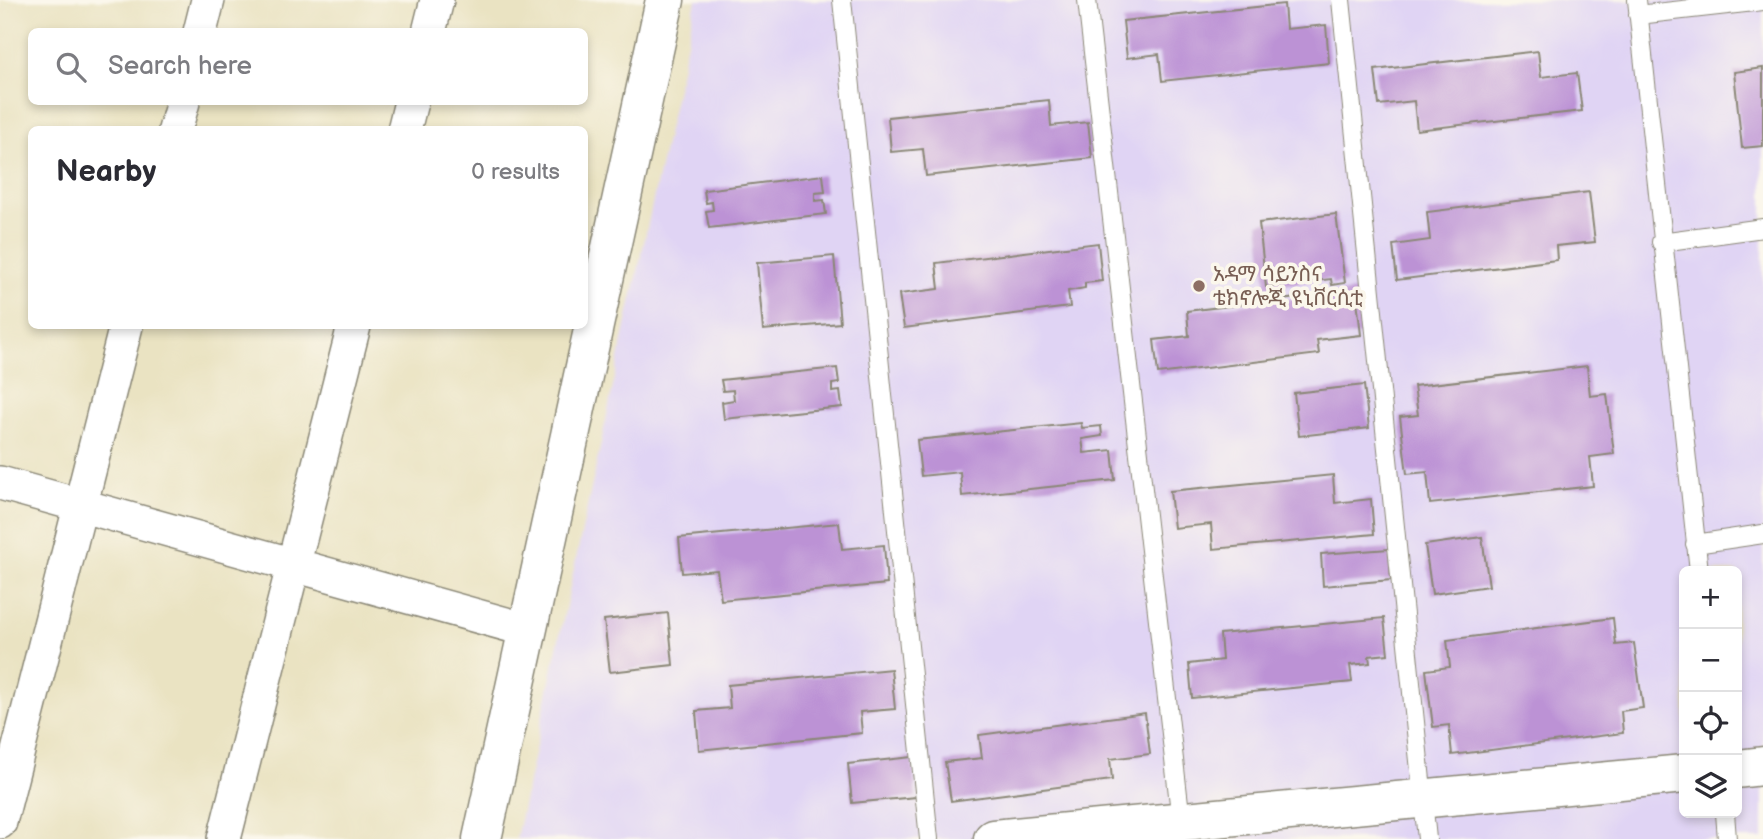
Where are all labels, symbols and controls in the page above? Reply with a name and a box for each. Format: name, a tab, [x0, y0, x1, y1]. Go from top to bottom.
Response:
search box	[28, 28, 588, 105]
icon: search	[52, 48, 90, 86]
text: Search here	[108, 51, 252, 82]
text: Nearby	[56, 154, 156, 190]
text: 0 results	[471, 158, 560, 186]
place label: አዳማ ሳይንስና ቴክኖሎጂ ዩኒቨርሲቲ	[1213, 262, 1363, 311]
marker: አዳማ ሳይንስና ቴክኖሎጂ ዩኒቨርሲቲ	[1191, 278, 1207, 294]
map controls	[1679, 566, 1742, 818]
button: +	[1679, 566, 1742, 629]
button: −	[1679, 629, 1742, 692]
button: locate	[1679, 692, 1742, 755]
button: layers	[1679, 755, 1742, 818]

